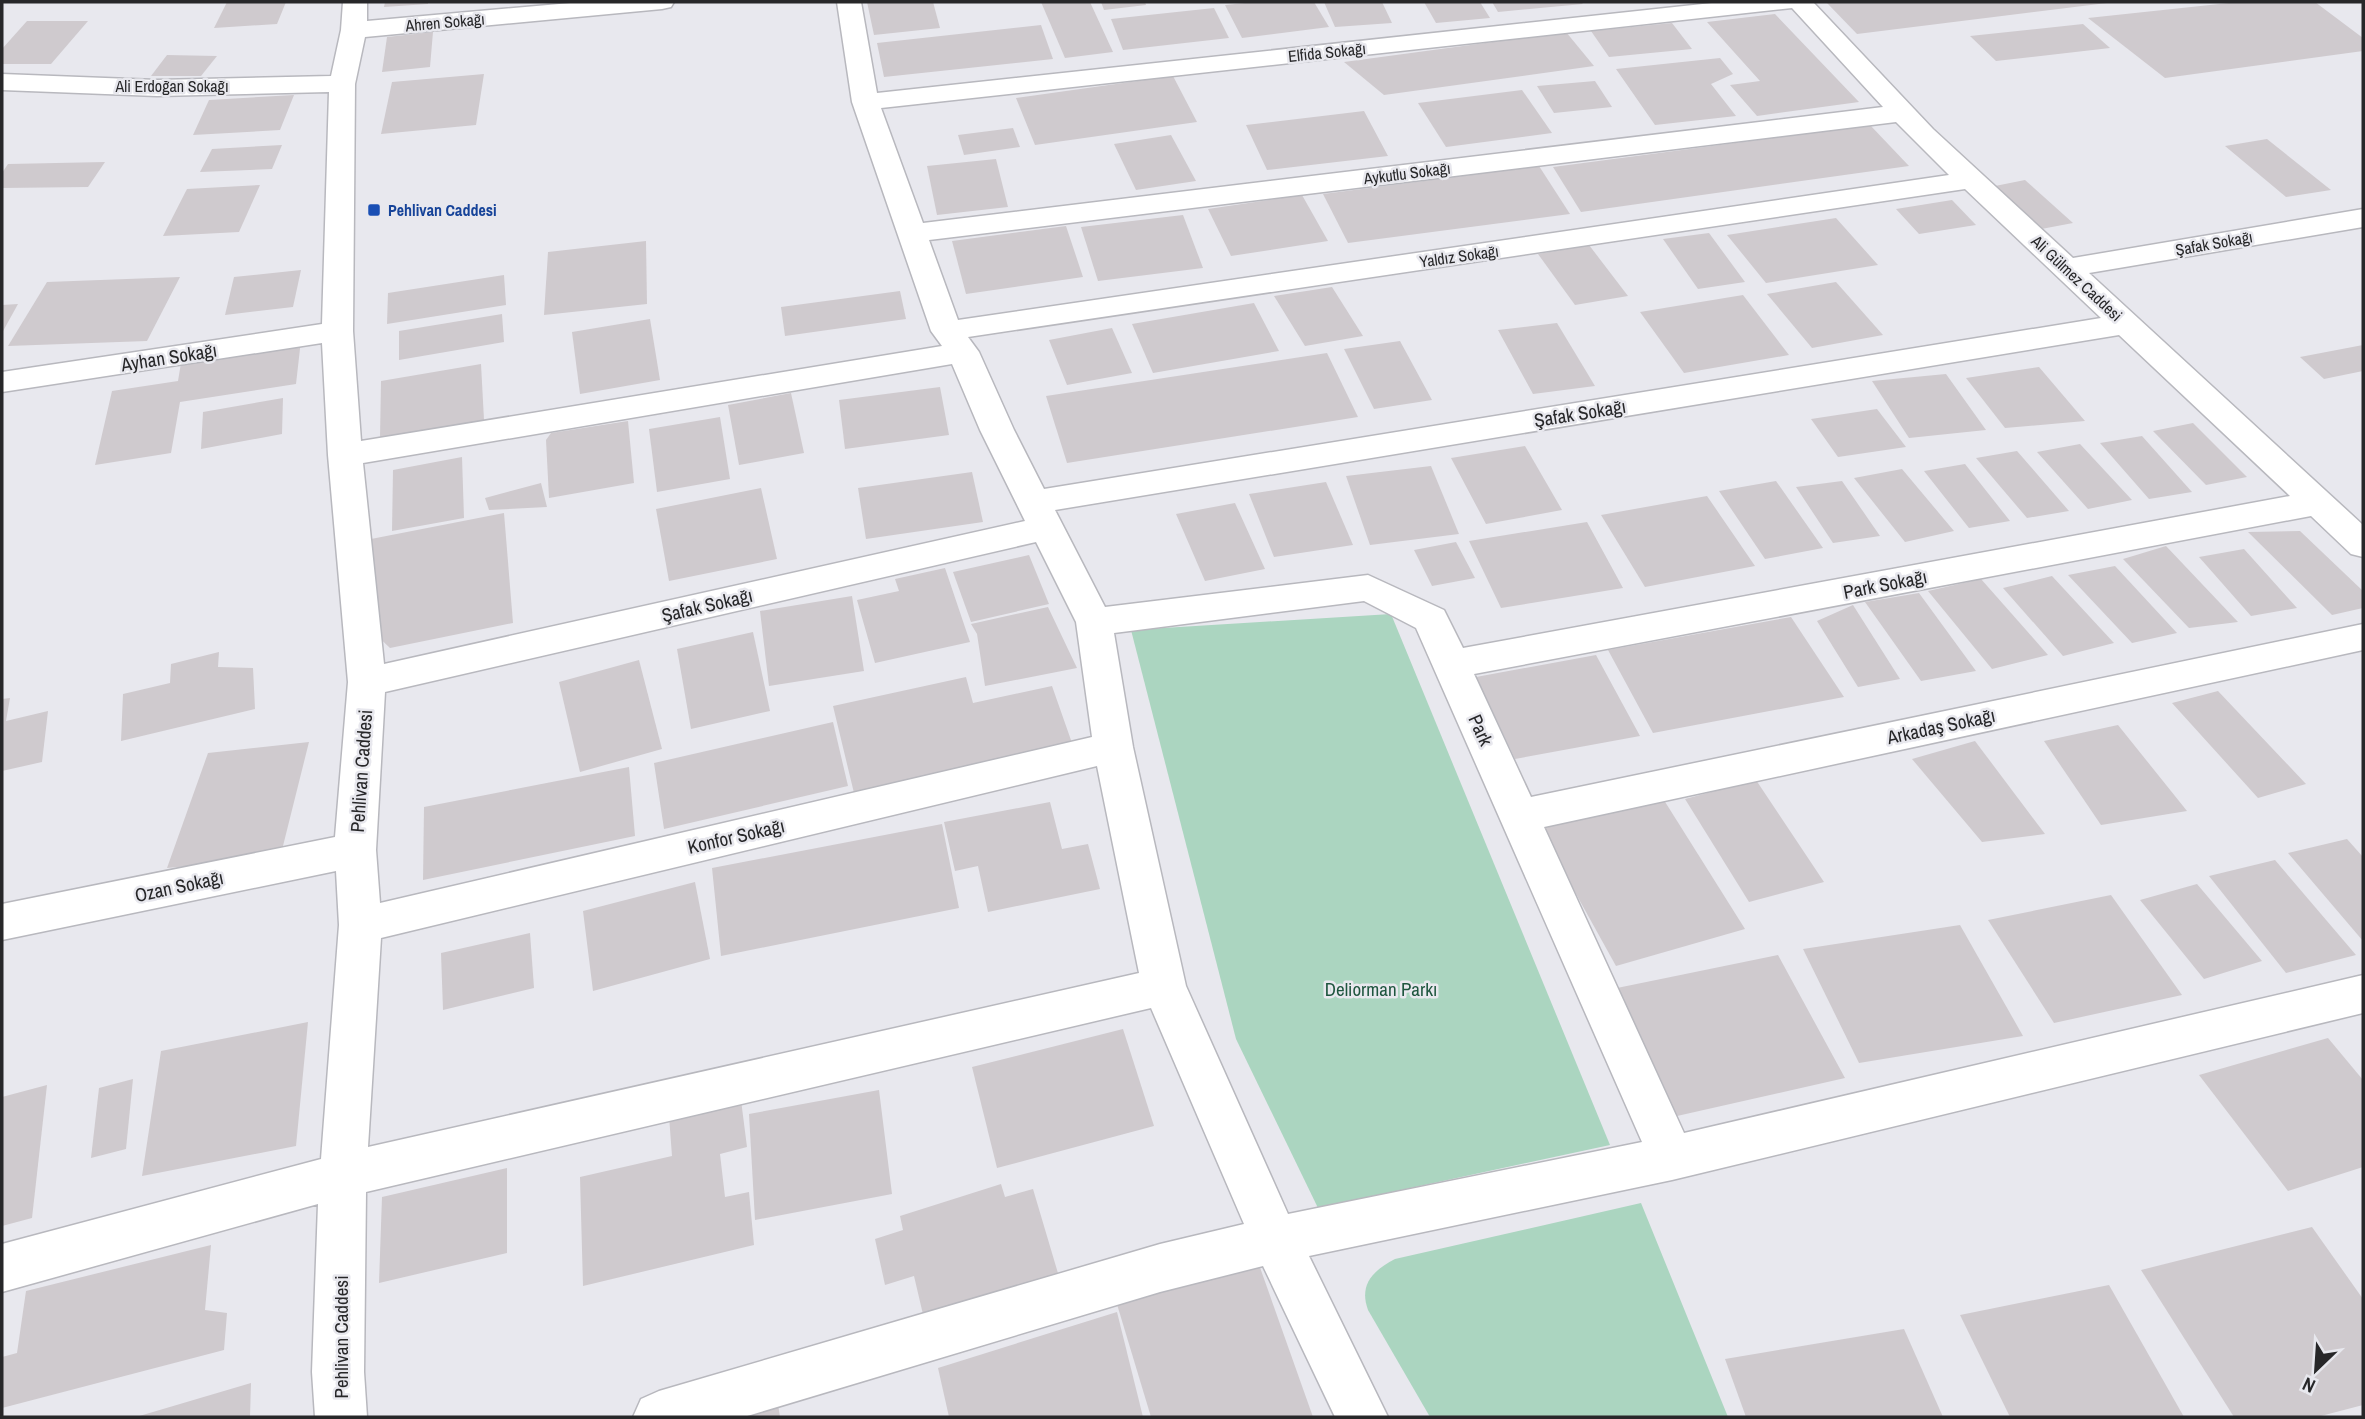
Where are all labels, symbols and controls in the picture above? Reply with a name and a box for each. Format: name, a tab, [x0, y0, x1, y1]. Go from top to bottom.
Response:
street label: Ahren Sokağı	[403, 8, 486, 37]
street label: Elfida Sokağı	[1287, 37, 1367, 67]
street label: Ali Erdoğan Sokağı	[114, 75, 229, 97]
street label: Aykutlu Sokağı	[1361, 157, 1452, 189]
place label: Pehlivan Caddesi	[388, 199, 497, 221]
marker: Pehlivan Caddesi	[366, 202, 382, 218]
street label: Şafak Sokağı	[2174, 225, 2254, 261]
street label: Ali Gülmez Caddesi	[2026, 229, 2127, 326]
street label: Yaldız Sokağı	[1418, 240, 1500, 272]
street label: Ayhan Sokağı	[118, 337, 219, 378]
street label: Şafak Sokağı	[1532, 393, 1628, 433]
street label: Park Sokağı	[1841, 563, 1929, 605]
street label: Şafak Sokağı	[659, 582, 755, 628]
street label: Arkadaş Sokağı	[1884, 702, 1998, 750]
street label: Pehlivan Caddesi	[344, 709, 378, 833]
street label: Park	[1463, 710, 1499, 750]
street label: Konfor Sokağı	[685, 812, 787, 860]
street label: Ozan Sokağı	[132, 864, 226, 908]
park label: Deliorman Parkı	[1325, 976, 1437, 1002]
street label: Pehlivan Caddesi	[328, 1276, 354, 1399]
north arrow	[2281, 1335, 2351, 1405]
text: N	[2298, 1371, 2319, 1400]

